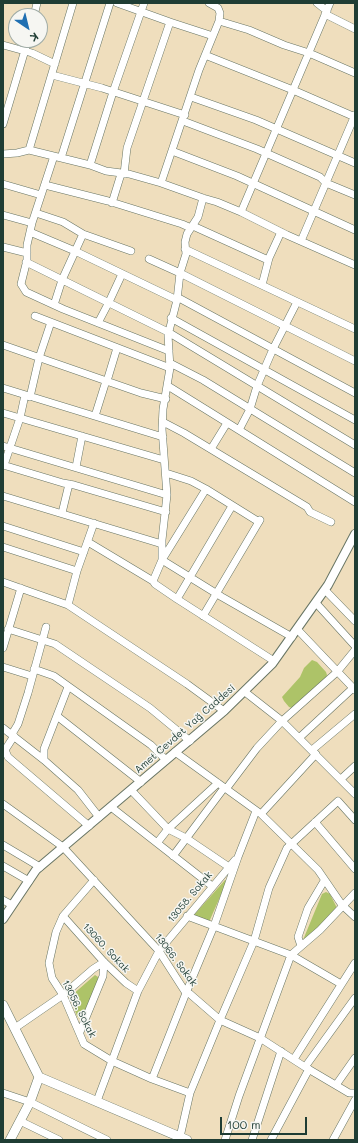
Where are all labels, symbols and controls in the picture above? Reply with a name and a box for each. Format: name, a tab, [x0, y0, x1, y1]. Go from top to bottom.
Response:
north arrow	[8, 8, 48, 48]
text: K	[27, 29, 42, 46]
street label: Amet Cevdet Yağ Caddesi	[132, 682, 238, 776]
street label: 13058. Sokak	[165, 869, 215, 925]
street label: 13060. Sokak	[80, 921, 132, 975]
street label: 13066. Sokak	[152, 931, 200, 989]
street label: 13056. Sokak	[59, 978, 99, 1040]
scale bar	[222, 1109, 309, 1135]
text: 100 m	[227, 1116, 261, 1132]

